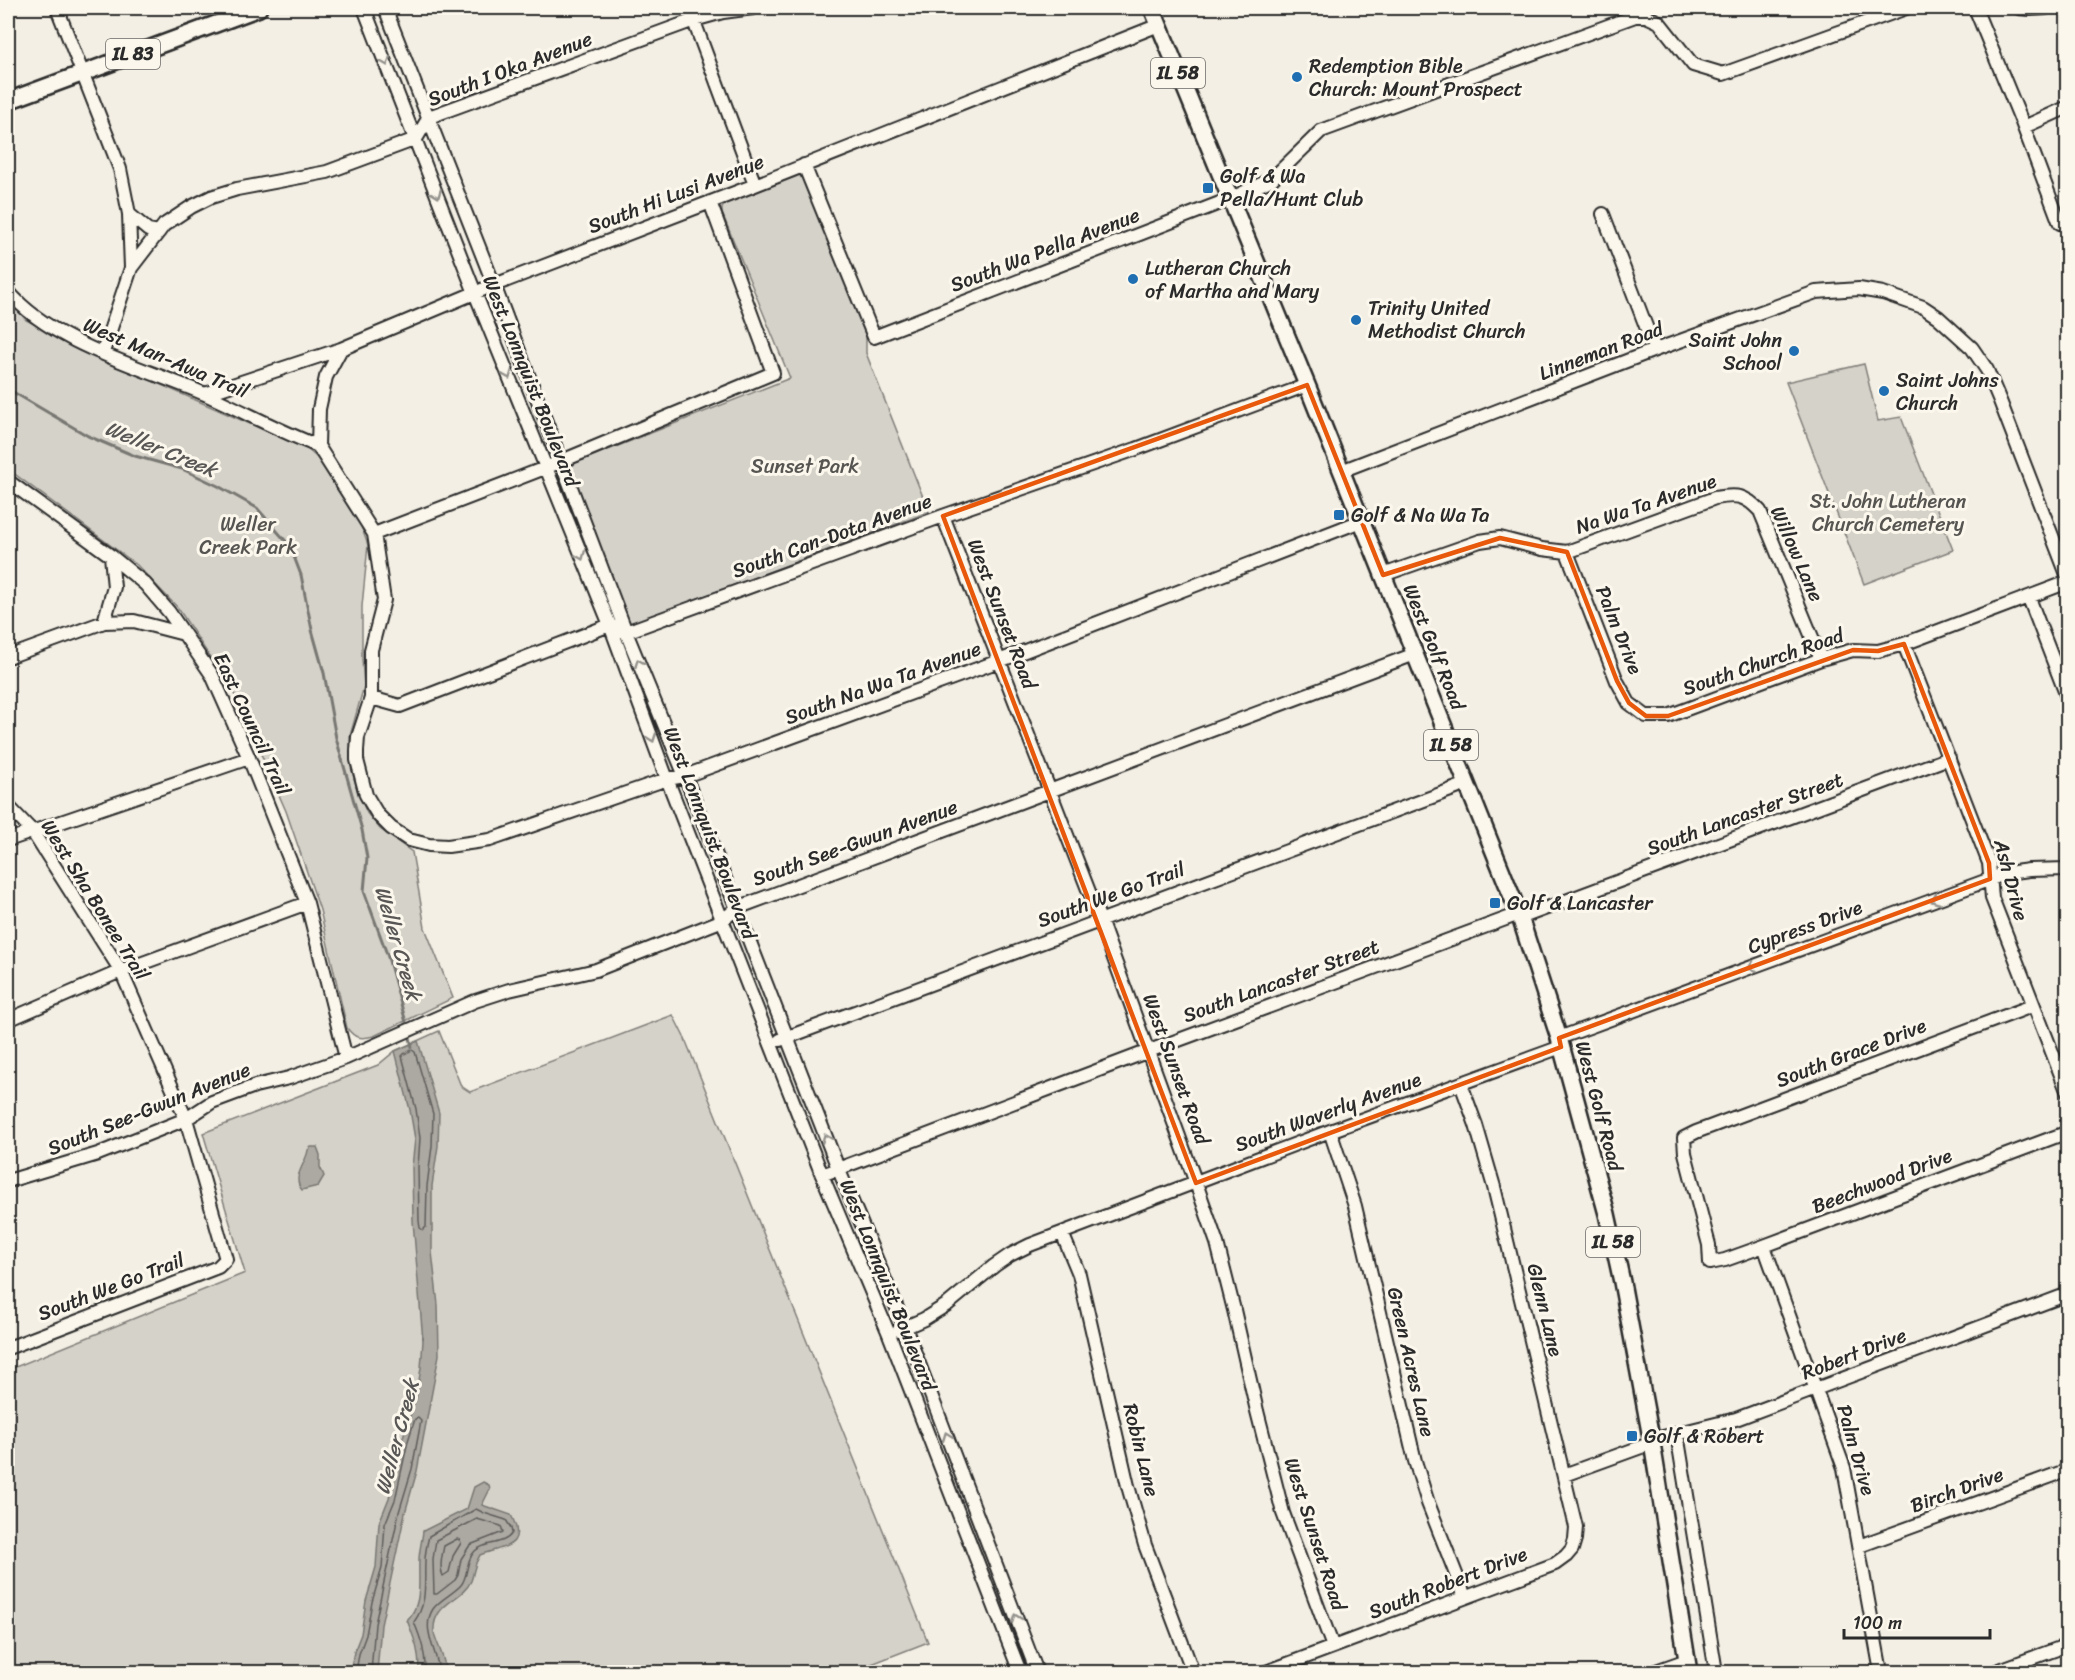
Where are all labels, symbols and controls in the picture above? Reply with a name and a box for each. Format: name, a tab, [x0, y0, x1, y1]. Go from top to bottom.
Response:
street label: South I Oka Avenue	[422, 21, 598, 117]
road number: IL 83	[106, 39, 160, 69]
place label: Redemption Bible Church: Mount Prospect	[1309, 49, 1523, 107]
one-way arrow	[378, 56, 391, 67]
road number: IL 58	[1151, 58, 1205, 88]
marker: Redemption Bible Church: Mount Prospect	[1290, 70, 1304, 84]
street label: South Hi Lusi Avenue	[583, 144, 769, 244]
place label: Golf & Wa Pella/Hunt Club	[1220, 159, 1363, 217]
marker: Golf & Wa Pella/Hunt Club	[1201, 181, 1215, 195]
one-way arrow	[430, 188, 442, 199]
street label: South Wa Pella Avenue	[945, 198, 1145, 302]
place label: Lutheran Church of Martha and Mary	[1145, 251, 1320, 309]
street label: West Lonnquist Boulevard	[473, 270, 590, 493]
marker: Lutheran Church of Martha and Mary	[1126, 272, 1140, 286]
place label: Trinity United Methodist Church	[1368, 291, 1526, 349]
street label: West Man-Awa Trail	[78, 307, 255, 409]
street label: Linneman Road	[1534, 311, 1670, 391]
marker: Trinity United Methodist Church	[1349, 313, 1363, 327]
place label: Saint John School	[1689, 323, 1782, 381]
marker: Saint John School	[1787, 344, 1801, 358]
place label: Saint Johns Church	[1896, 363, 1999, 421]
one-way arrow	[501, 369, 513, 380]
marker: Saint Johns Church	[1877, 384, 1891, 398]
water label: Weller Creek	[99, 409, 225, 490]
park label: Sunset Park	[751, 449, 859, 484]
street label: Na Wa Ta Avenue	[1571, 463, 1722, 545]
street label: South Can-Dota Avenue	[727, 484, 937, 588]
park label: St. John Lutheran Church Cemetery	[1810, 484, 1966, 542]
place label: Golf & Na Wa Ta	[1351, 498, 1489, 533]
street label: Willow Lane	[1760, 500, 1834, 608]
park label: Weller Creek Park	[199, 507, 297, 565]
marker: Golf & Na Wa Ta	[1332, 508, 1346, 522]
street label: West Sunset Road	[957, 534, 1047, 696]
one-way arrow	[574, 550, 586, 561]
street label: West Golf Road	[1393, 578, 1476, 717]
street label: Palm Drive	[1585, 580, 1653, 680]
street label: South Church Road	[1678, 618, 1850, 706]
street label: South Na Wa Ta Avenue	[780, 631, 986, 735]
street label: East Council Trail	[204, 647, 301, 802]
one-way arrow	[634, 659, 646, 670]
street label: West Lonnquist Boulevard	[653, 721, 767, 946]
road number: IL 58	[1424, 730, 1478, 760]
one-way arrow	[644, 732, 657, 743]
street label: South Lancaster Street	[1642, 762, 1849, 866]
street label: South See-Gwun Avenue	[747, 790, 963, 896]
street label: West Sha Bonee Trail	[31, 812, 159, 988]
street label: Ash Drive	[1983, 834, 2039, 925]
street label: South We Go Trail	[1032, 852, 1191, 938]
water label: Weller Creek	[364, 881, 433, 1007]
place label: Golf & Lancaster	[1507, 886, 1654, 921]
street label: Cypress Drive	[1743, 890, 1868, 964]
one-way arrow	[1930, 892, 1941, 905]
marker: Golf & Lancaster	[1488, 896, 1502, 910]
street label: South Lancaster Street	[1178, 929, 1385, 1033]
one-way arrow	[1747, 959, 1758, 972]
street label: West Sunset Road	[1132, 988, 1220, 1151]
street label: South Grace Drive	[1771, 1008, 1932, 1098]
street label: West Golf Road	[1565, 1037, 1634, 1176]
street label: South See-Gwun Avenue	[42, 1052, 256, 1166]
street label: South Waverly Avenue	[1230, 1062, 1427, 1162]
one-way arrow	[821, 1133, 833, 1144]
street label: Beechwood Drive	[1807, 1138, 1958, 1224]
street label: West Lonnquist Boulevard	[830, 1174, 947, 1397]
road number: IL 58	[1586, 1227, 1640, 1257]
street label: South We Go Trail	[32, 1242, 191, 1331]
street label: Glenn Lane	[1517, 1260, 1574, 1361]
street label: Green Acres Lane	[1377, 1284, 1445, 1440]
street label: Robert Drive	[1796, 1318, 1912, 1390]
water label: Weller Creek	[363, 1373, 431, 1499]
street label: Robin Lane	[1113, 1400, 1169, 1500]
street label: Palm Drive	[1826, 1400, 1886, 1500]
place label: Golf & Robert	[1644, 1419, 1765, 1454]
marker: Golf & Robert	[1625, 1429, 1639, 1443]
one-way arrow	[941, 1431, 954, 1442]
street label: West Sunset Road	[1274, 1453, 1357, 1616]
street label: Birch Drive	[1905, 1457, 2009, 1523]
street label: South Robert Drive	[1363, 1536, 1533, 1629]
scale bar	[1844, 1602, 1990, 1640]
text: 100 m	[1853, 1607, 1902, 1639]
one-way arrow	[1011, 1613, 1023, 1624]

